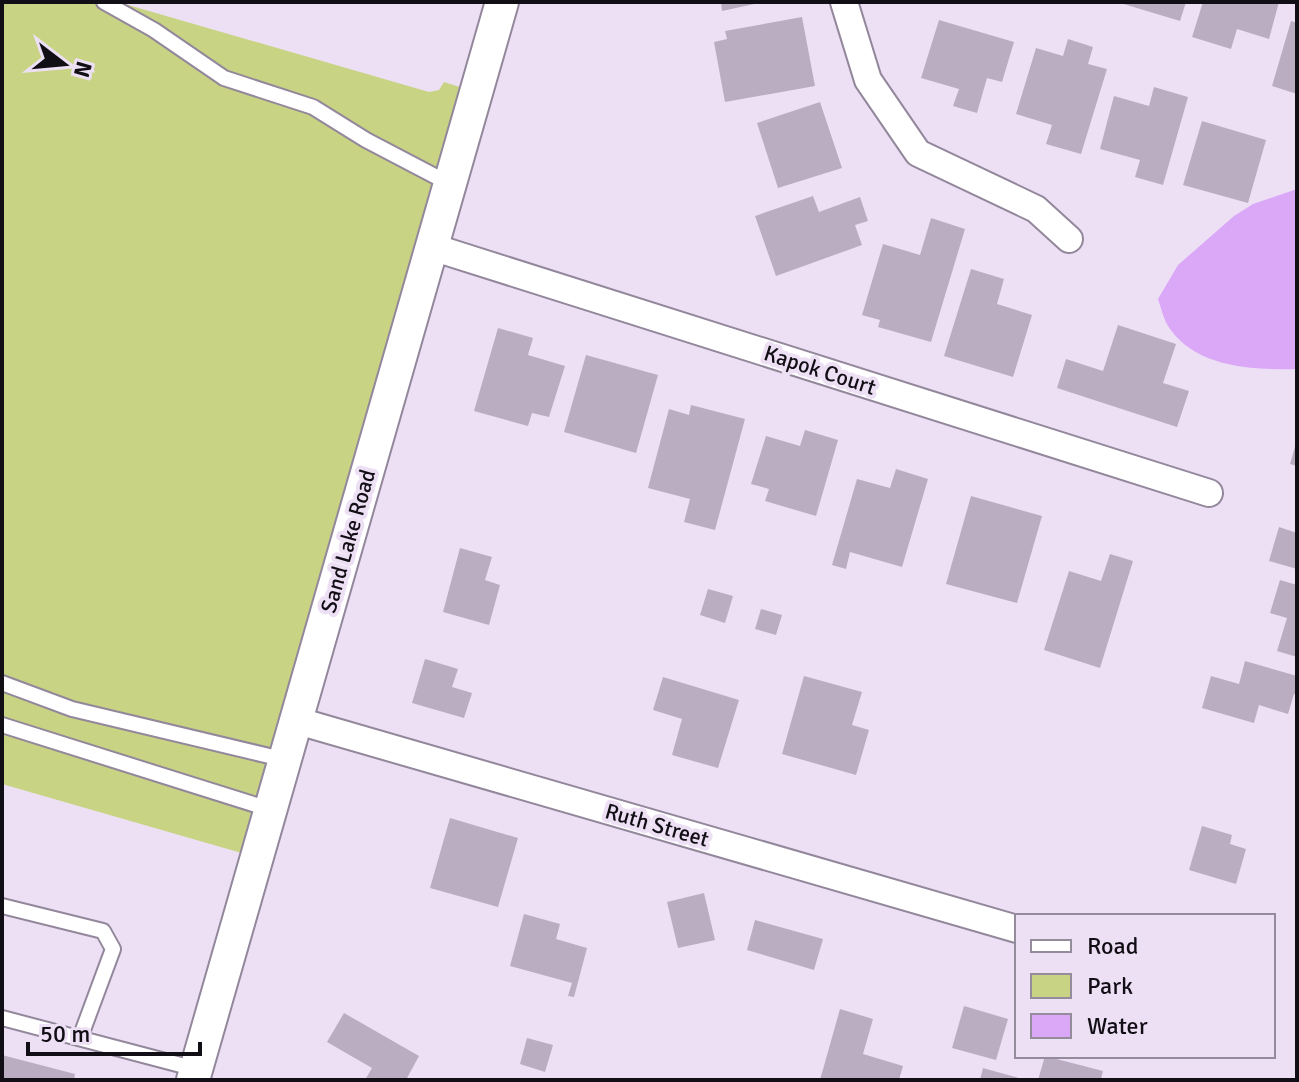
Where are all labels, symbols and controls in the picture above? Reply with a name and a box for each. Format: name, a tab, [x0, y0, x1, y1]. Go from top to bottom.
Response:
north arrow	[24, 24, 104, 104]
text: N	[68, 58, 98, 80]
street label: Kapok Court	[761, 339, 880, 401]
street label: Sand Lake Road	[315, 466, 381, 616]
street label: Ruth Street	[602, 797, 712, 853]
legend	[1015, 914, 1275, 1058]
text: Road	[1087, 931, 1138, 961]
text: Park	[1087, 971, 1133, 1001]
scale bar	[28, 1006, 200, 1056]
text: Water	[1087, 1011, 1148, 1041]
text: 50 m	[40, 1019, 90, 1049]

